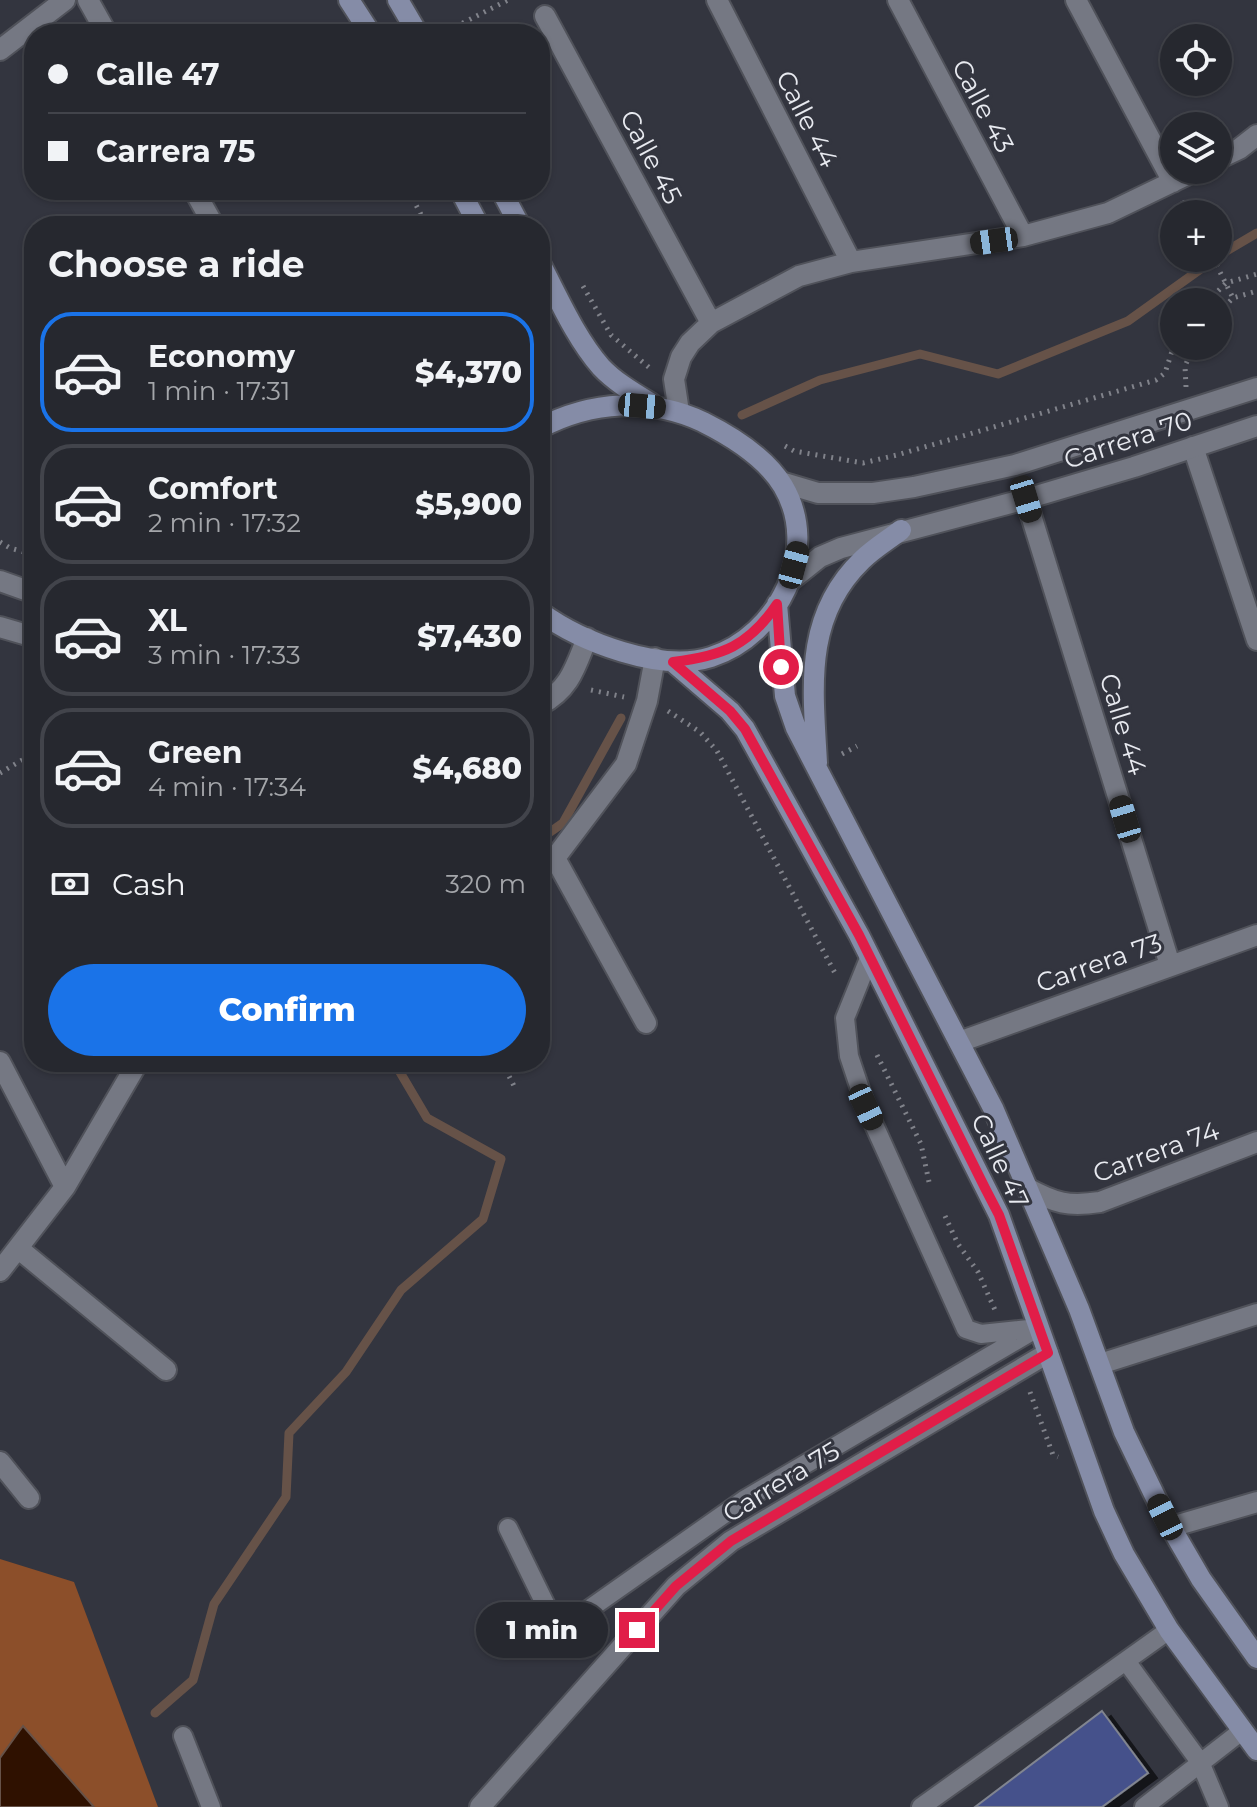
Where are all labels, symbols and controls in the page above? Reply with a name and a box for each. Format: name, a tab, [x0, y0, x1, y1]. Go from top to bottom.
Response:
map controls	[1160, 24, 1232, 360]
button: locate	[1160, 24, 1232, 96]
street label: Calle 43	[945, 54, 1021, 158]
text: Calle 47	[96, 56, 220, 93]
street label: Calle 44	[769, 65, 845, 173]
street label: Calle 45	[613, 104, 689, 210]
button: layers	[1160, 112, 1232, 184]
text: Carrera 75	[96, 133, 255, 170]
button: +	[1160, 200, 1232, 272]
car	[969, 226, 1019, 256]
text: Choose a ride	[48, 242, 305, 286]
button: −	[1160, 288, 1232, 360]
icon: car	[52, 336, 124, 408]
text: Economy	[148, 338, 295, 375]
text: $4,370	[415, 354, 522, 391]
text: 1 min · 17:31	[148, 375, 290, 407]
car	[617, 392, 667, 420]
street label: Carrera 70	[1060, 404, 1196, 476]
icon: car	[52, 468, 124, 540]
text: Comfort	[148, 470, 278, 507]
car	[1008, 473, 1044, 525]
text: $5,900	[415, 486, 522, 523]
text: 2 min · 17:32	[148, 507, 301, 539]
car	[776, 539, 812, 591]
icon: car	[52, 600, 124, 672]
text: XL	[148, 602, 187, 639]
text: $7,430	[417, 618, 522, 655]
text: 3 min · 17:33	[148, 639, 301, 671]
route start	[763, 649, 799, 685]
street label: Calle 44	[1092, 669, 1154, 779]
icon: car	[52, 732, 124, 804]
text: Green	[148, 734, 242, 771]
text: $4,680	[413, 750, 522, 787]
text: 4 min · 17:34	[148, 771, 306, 803]
car	[1107, 793, 1143, 845]
icon: cash	[48, 862, 92, 906]
text: Cash	[112, 866, 186, 903]
text: 320 m	[445, 868, 526, 900]
street label: Carrera 73	[1032, 927, 1166, 999]
button: Confirm	[48, 964, 526, 1056]
car	[845, 1080, 887, 1134]
street label: Calle 47	[964, 1108, 1036, 1214]
street label: Carrera 74	[1089, 1114, 1223, 1190]
street label: Carrera 75	[717, 1435, 845, 1529]
car	[1144, 1490, 1186, 1544]
callout: 1 min	[477, 1602, 609, 1658]
route end	[619, 1612, 655, 1648]
text: 1 min	[506, 1614, 578, 1646]

